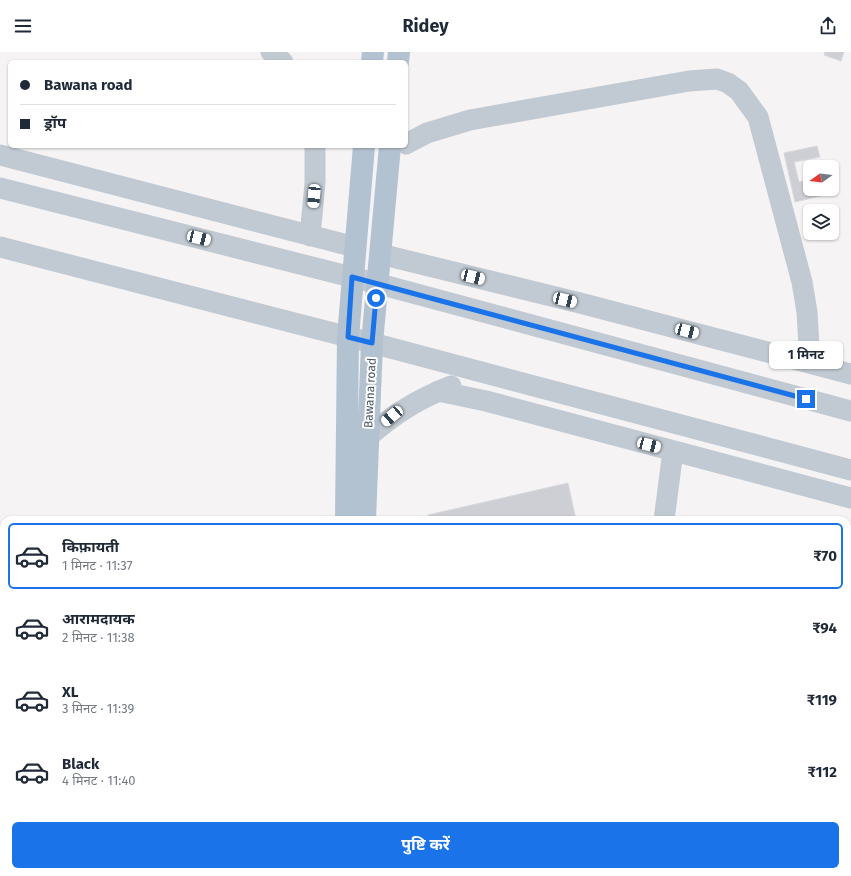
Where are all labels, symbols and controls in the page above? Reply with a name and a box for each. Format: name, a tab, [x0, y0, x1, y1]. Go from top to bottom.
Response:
icon: menu	[12, 15, 34, 37]
text: Ridey	[402, 15, 449, 37]
icon: share	[817, 15, 839, 37]
text: Bawana road	[44, 76, 132, 94]
text: ड्रॉप	[44, 114, 66, 132]
north arrow	[803, 160, 839, 196]
map controls	[803, 160, 839, 240]
car	[307, 184, 321, 208]
button: layers	[803, 204, 839, 240]
car	[186, 229, 212, 247]
car	[460, 268, 486, 286]
route start	[367, 289, 385, 307]
car	[552, 291, 578, 309]
car	[674, 322, 700, 340]
callout: 1 मिनट	[769, 341, 843, 369]
text: 1 मिनट	[788, 347, 824, 362]
street label: Bawana road	[361, 358, 379, 428]
route end	[797, 390, 815, 408]
car	[379, 404, 405, 428]
car	[636, 436, 662, 454]
icon: car	[14, 538, 50, 574]
text: किफ़ायती	[62, 538, 119, 556]
text: ₹70	[813, 547, 837, 565]
text: 1 मिनट · 11:37	[62, 558, 133, 573]
icon: car	[14, 610, 50, 646]
text: आरामदायक	[62, 610, 135, 628]
text: ₹94	[812, 619, 837, 637]
text: 2 मिनट · 11:38	[62, 630, 135, 645]
icon: car	[14, 682, 50, 718]
text: XL	[62, 683, 78, 701]
text: ₹119	[807, 691, 837, 709]
text: 3 मिनट · 11:39	[62, 701, 134, 716]
icon: car	[14, 754, 50, 790]
text: Black	[62, 755, 99, 773]
text: ₹112	[807, 763, 837, 781]
text: 4 मिनट · 11:40	[62, 773, 136, 788]
button: पुष्टि करें	[12, 822, 839, 868]

